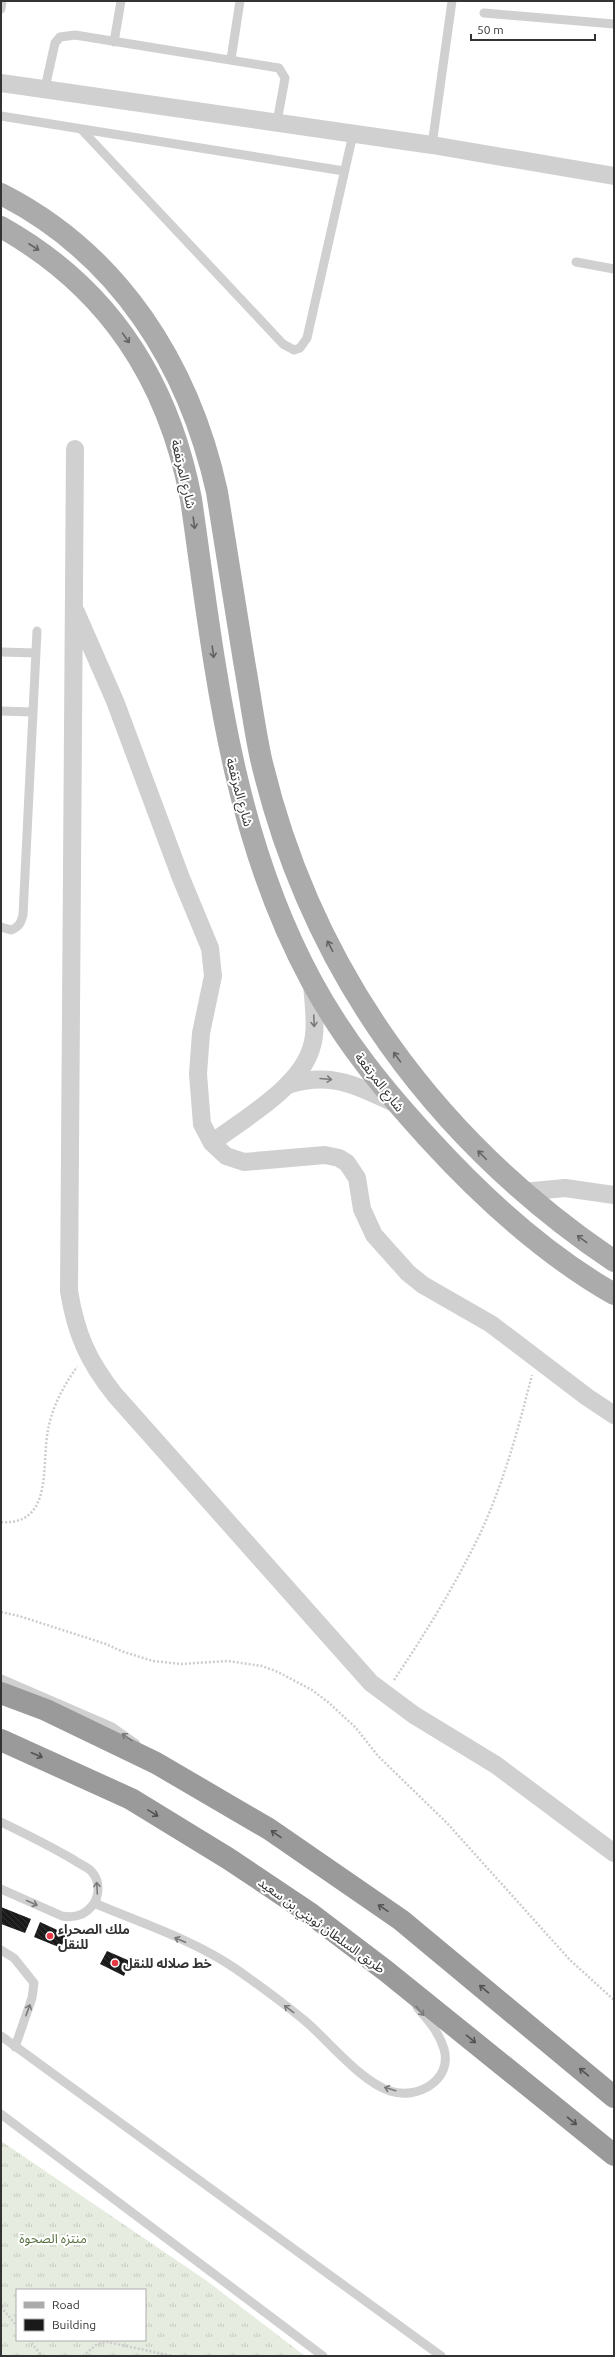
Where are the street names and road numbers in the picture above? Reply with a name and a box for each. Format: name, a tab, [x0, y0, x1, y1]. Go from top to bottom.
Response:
street label: شارع المرتفعة	[165, 438, 199, 511]
street label: شارع المرتفعة	[220, 756, 256, 829]
street label: شارع المرتفعة	[350, 1050, 407, 1117]
street label: طريق السلطان ثويني بن سعيد	[254, 1874, 388, 1979]

